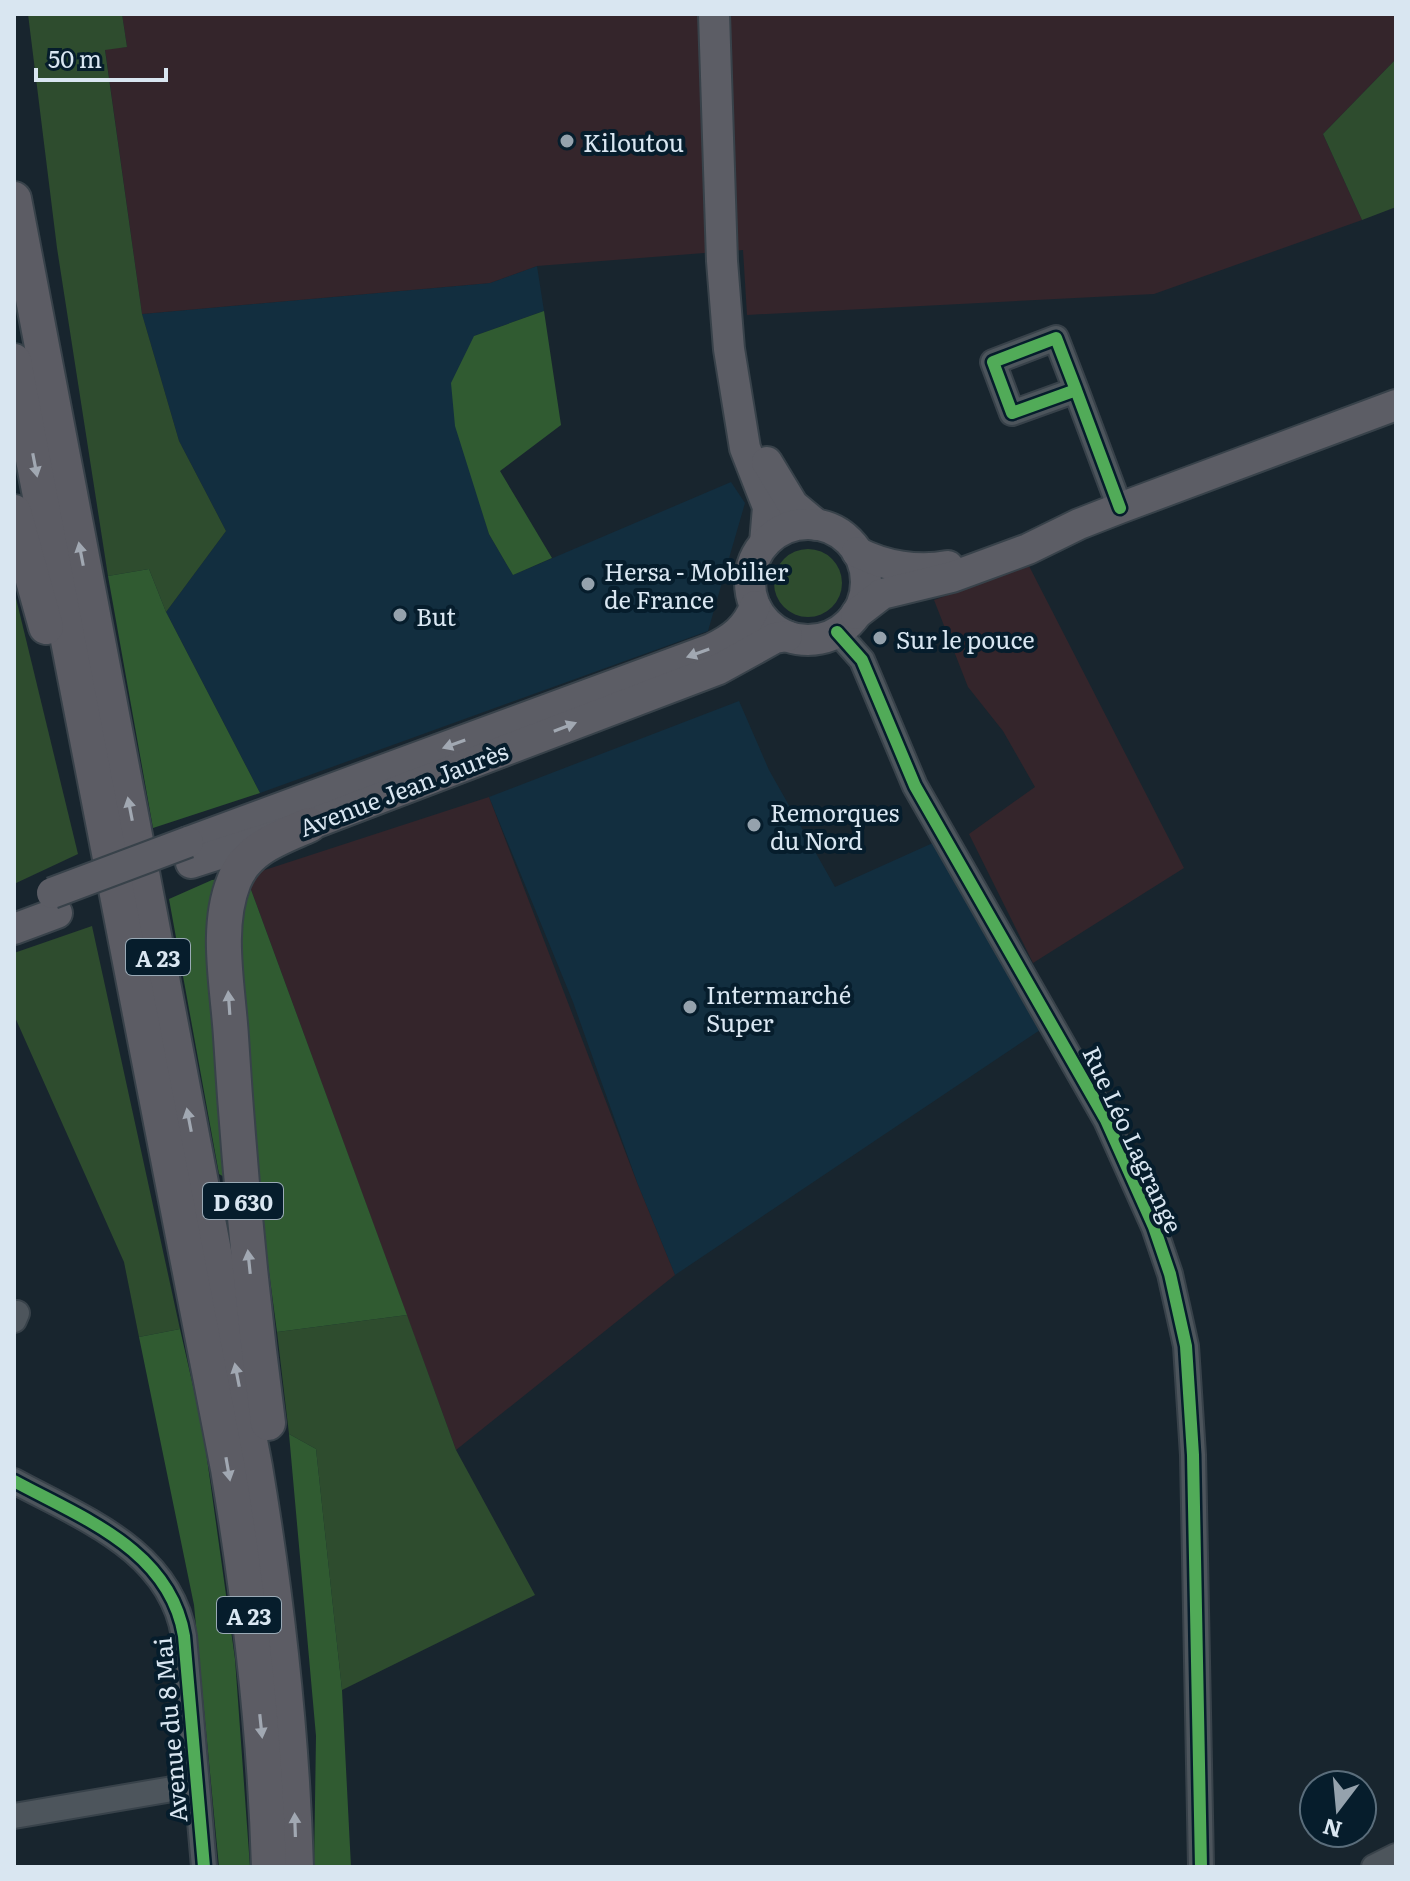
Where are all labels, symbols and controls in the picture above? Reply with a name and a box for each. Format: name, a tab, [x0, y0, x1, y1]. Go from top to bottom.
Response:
scale bar	[36, 32, 166, 82]
text: 50 m	[48, 40, 102, 75]
place label: Kiloutou	[583, 124, 684, 159]
marker: Kiloutou	[558, 132, 576, 150]
one-way arrow	[29, 453, 42, 478]
one-way arrow	[75, 541, 87, 566]
place label: Hersa - Mobilier de France	[604, 553, 789, 616]
marker: Hersa - Mobilier de France	[579, 575, 597, 593]
place label: But	[416, 598, 456, 633]
marker: But	[391, 606, 409, 624]
place label: Sur le pouce	[896, 621, 1035, 656]
marker: Sur le pouce	[871, 629, 889, 647]
one-way arrow	[686, 647, 710, 660]
one-way arrow	[553, 720, 577, 733]
street label: Avenue Jean Jaurès	[293, 732, 513, 844]
one-way arrow	[442, 738, 466, 750]
place label: Remorques du Nord	[770, 794, 899, 857]
one-way arrow	[123, 797, 135, 822]
marker: Remorques du Nord	[745, 816, 763, 834]
road number: A 23	[126, 939, 190, 975]
place label: Intermarché Super	[706, 976, 851, 1039]
one-way arrow	[222, 990, 235, 1015]
marker: Intermarché Super	[681, 998, 699, 1016]
street label: Rue Léo Lagrange	[1075, 1040, 1193, 1238]
one-way arrow	[182, 1107, 194, 1132]
road number: D 630	[203, 1183, 283, 1219]
one-way arrow	[242, 1249, 255, 1274]
one-way arrow	[231, 1363, 243, 1388]
one-way arrow	[223, 1456, 235, 1481]
road number: A 23	[217, 1597, 281, 1633]
street label: Avenue du 8 Mai	[143, 1636, 195, 1824]
one-way arrow	[255, 1714, 268, 1739]
north arrow	[1298, 1769, 1378, 1849]
text: N	[1319, 1811, 1345, 1848]
one-way arrow	[288, 1812, 301, 1837]

